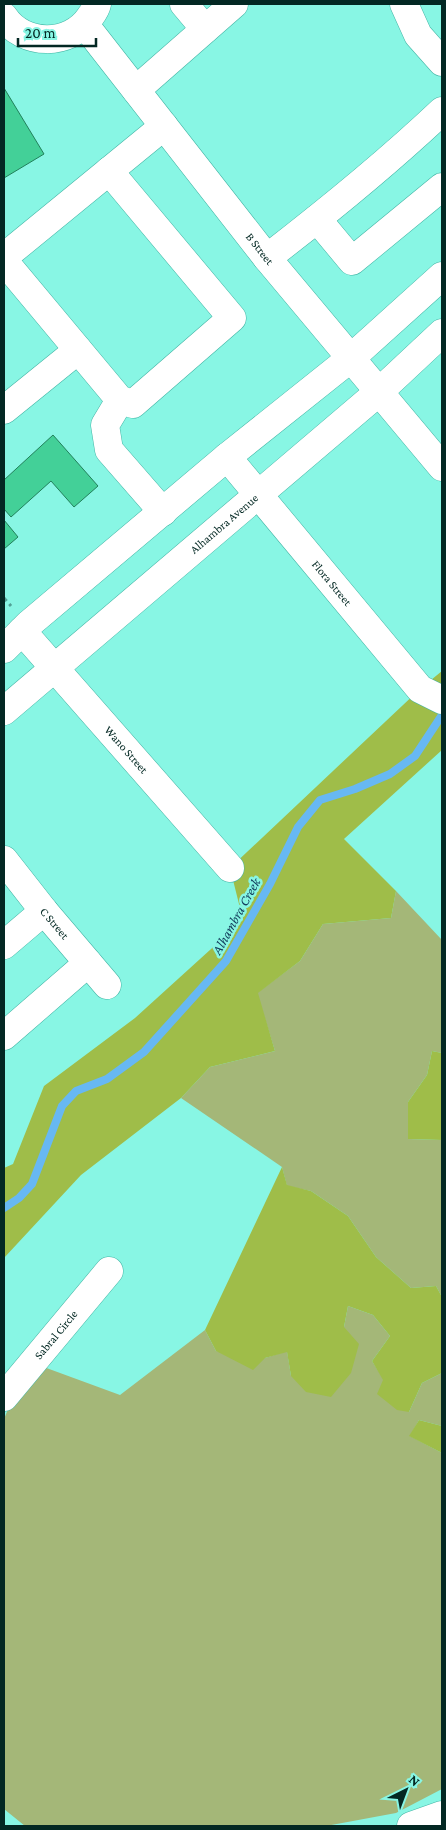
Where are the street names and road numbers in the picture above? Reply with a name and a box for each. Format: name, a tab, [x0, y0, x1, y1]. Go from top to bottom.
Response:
street label: B Street	[243, 230, 277, 269]
street label: Alhambra Avenue	[187, 491, 261, 557]
street label: Flora Street	[309, 557, 356, 609]
street label: Wano Street	[102, 723, 152, 777]
street label: C Street	[37, 905, 73, 943]
street label: Sabral Circle	[31, 1307, 80, 1362]

